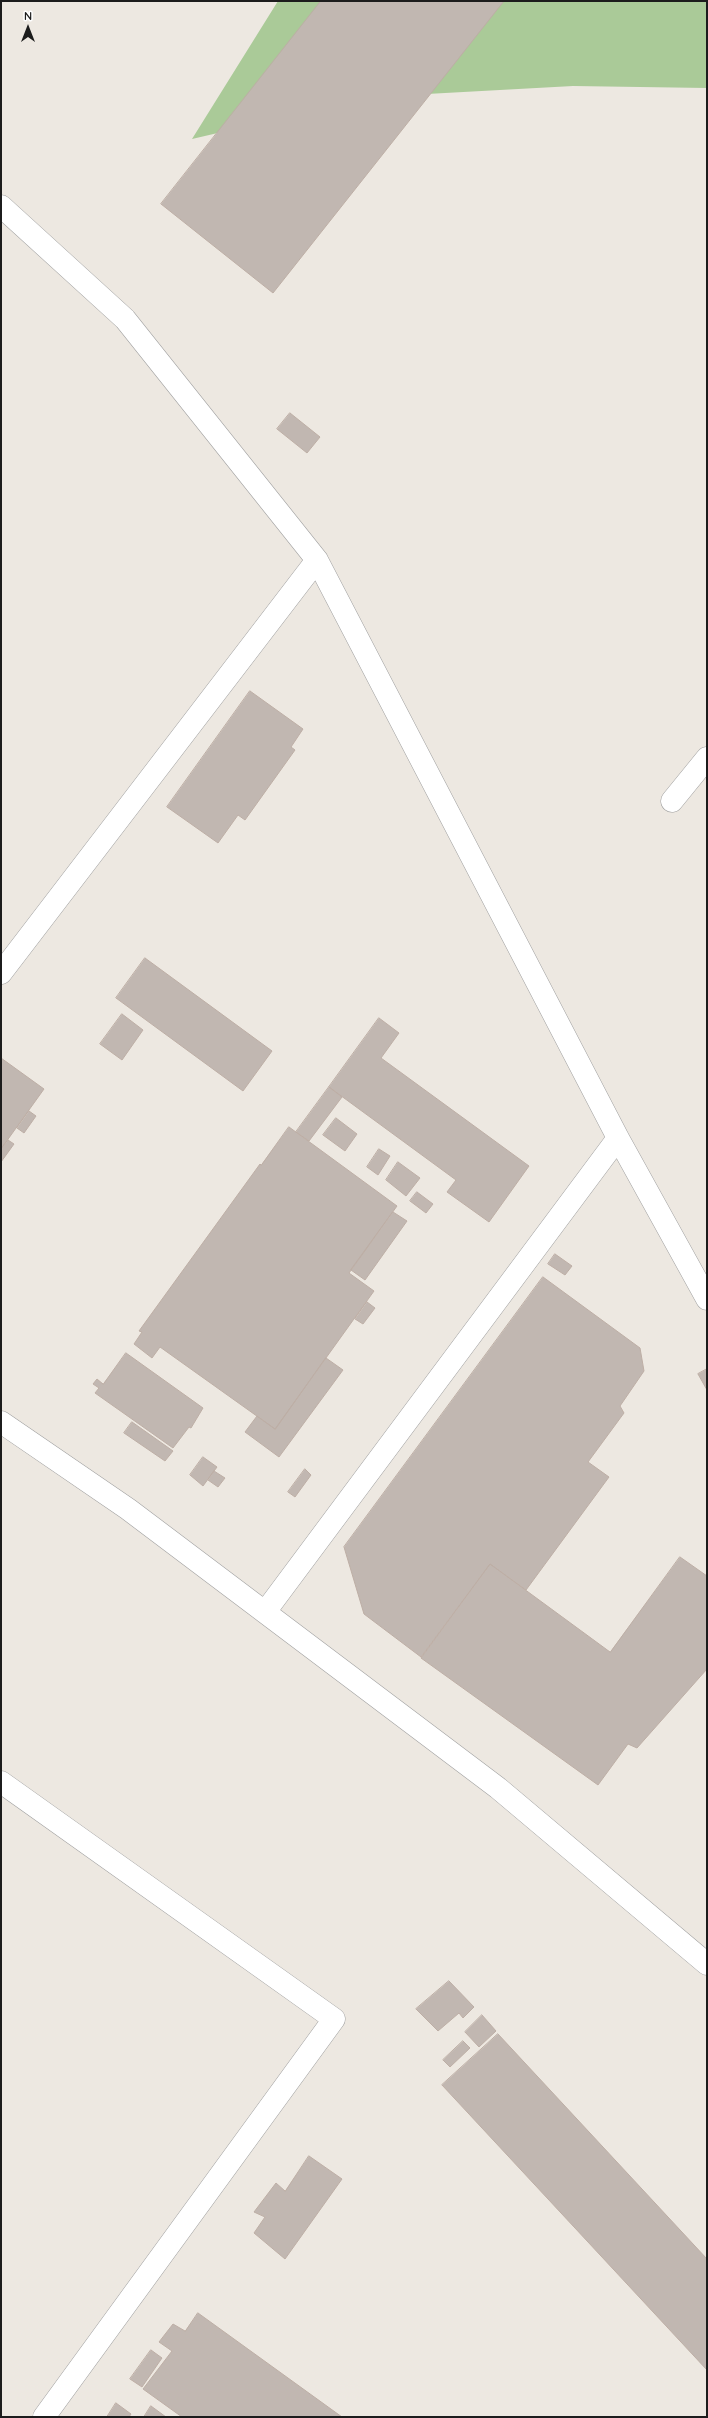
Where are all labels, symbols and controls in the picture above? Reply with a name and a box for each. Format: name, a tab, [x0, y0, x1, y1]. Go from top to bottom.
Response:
north arrow	[8, 8, 48, 48]
text: N	[24, 9, 32, 23]

